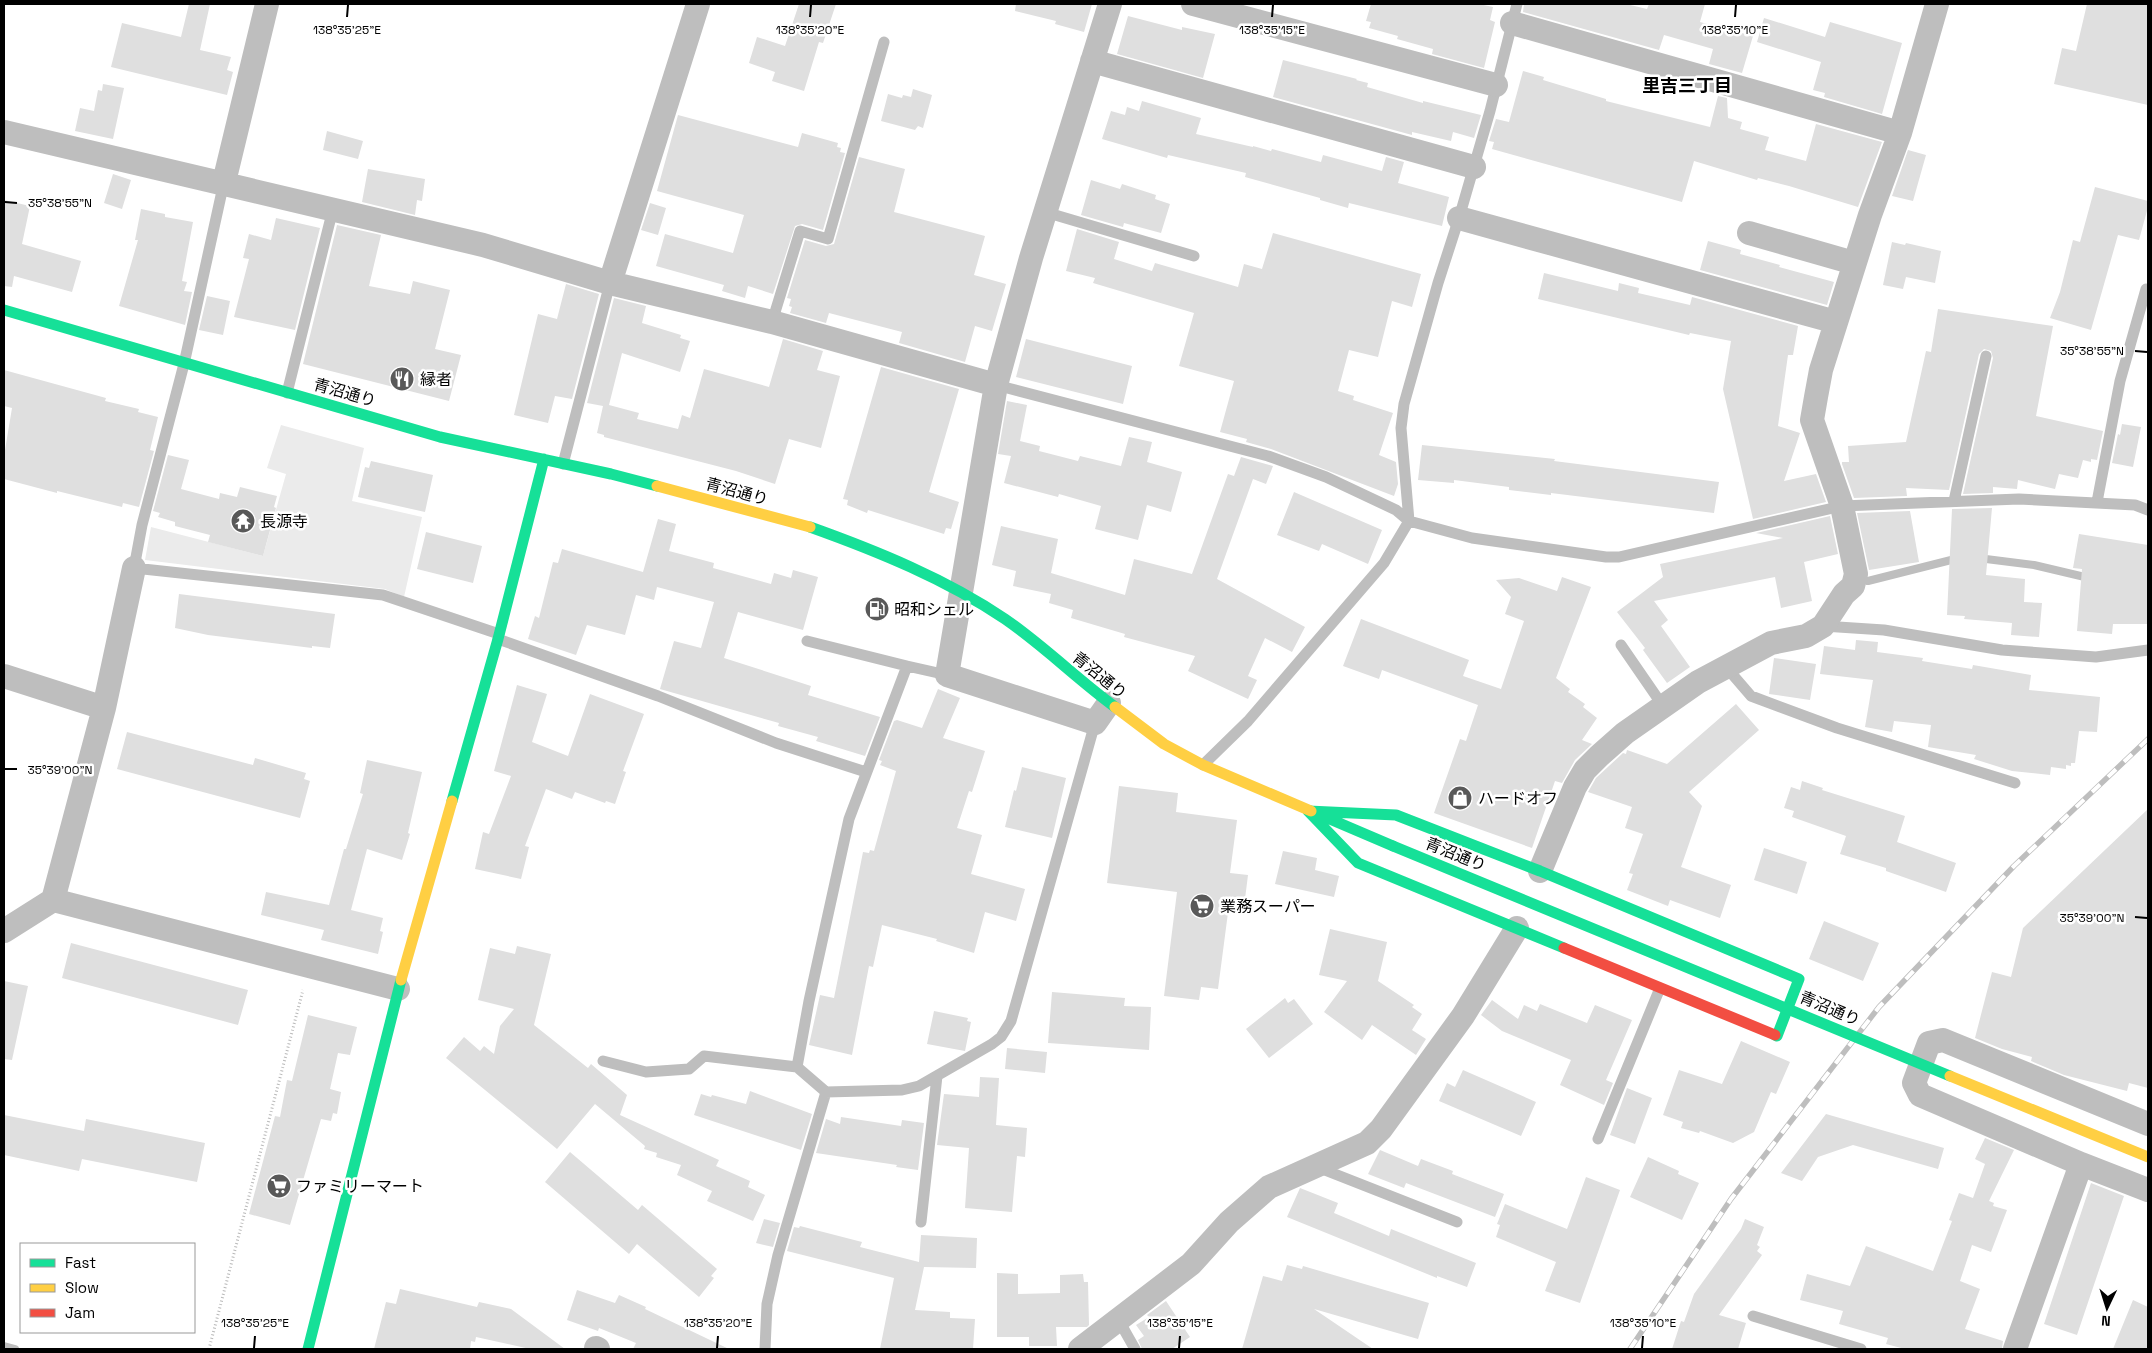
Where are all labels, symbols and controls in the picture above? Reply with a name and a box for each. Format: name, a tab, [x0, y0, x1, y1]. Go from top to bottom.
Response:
text: 138°35'25"E	[313, 22, 381, 38]
text: 138°35'20"E	[776, 22, 845, 38]
text: 138°35'15"E	[1239, 22, 1305, 38]
text: 138°35'10"E	[1702, 22, 1768, 38]
district label: 里吉三丁目	[1642, 74, 1732, 97]
text: 35°38'55"N	[28, 195, 92, 211]
text: 35°38'55"N	[2060, 343, 2124, 359]
restaurant icon: 縁者	[389, 366, 415, 392]
place label: 縁者	[420, 369, 452, 390]
street label: 青沼通り	[311, 374, 379, 411]
street label: 青沼通り	[703, 473, 771, 510]
temple icon: 長源寺	[230, 508, 256, 534]
place label: 長源寺	[260, 511, 308, 532]
fuel station icon: 昭和シェル	[864, 596, 890, 622]
place label: 昭和シェル	[894, 599, 974, 620]
street label: 青沼通り	[1068, 647, 1131, 704]
text: 35°39'00"N	[27, 762, 93, 778]
shop icon: ハードオフ	[1447, 785, 1473, 811]
place label: ハードオフ	[1478, 788, 1558, 809]
street label: 青沼通り	[1422, 833, 1489, 876]
supermarket icon: 業務スーパー	[1189, 893, 1215, 919]
place label: 業務スーパー	[1220, 896, 1316, 917]
text: 35°39'00"N	[2059, 910, 2125, 926]
street label: 青沼通り	[1796, 986, 1863, 1031]
supermarket icon: ファミリーマート	[266, 1173, 292, 1199]
place label: ファミリーマート	[296, 1176, 424, 1197]
legend	[20, 1243, 195, 1333]
text: Fast	[65, 1253, 96, 1272]
text: Slow	[65, 1278, 99, 1297]
north arrow	[2082, 1283, 2132, 1333]
text: Jam	[65, 1303, 95, 1322]
text: N	[2101, 1312, 2111, 1330]
text: 138°35'25"E	[221, 1315, 289, 1331]
text: 138°35'20"E	[684, 1315, 753, 1331]
text: 138°35'15"E	[1147, 1315, 1213, 1331]
text: 138°35'10"E	[1610, 1315, 1676, 1331]

